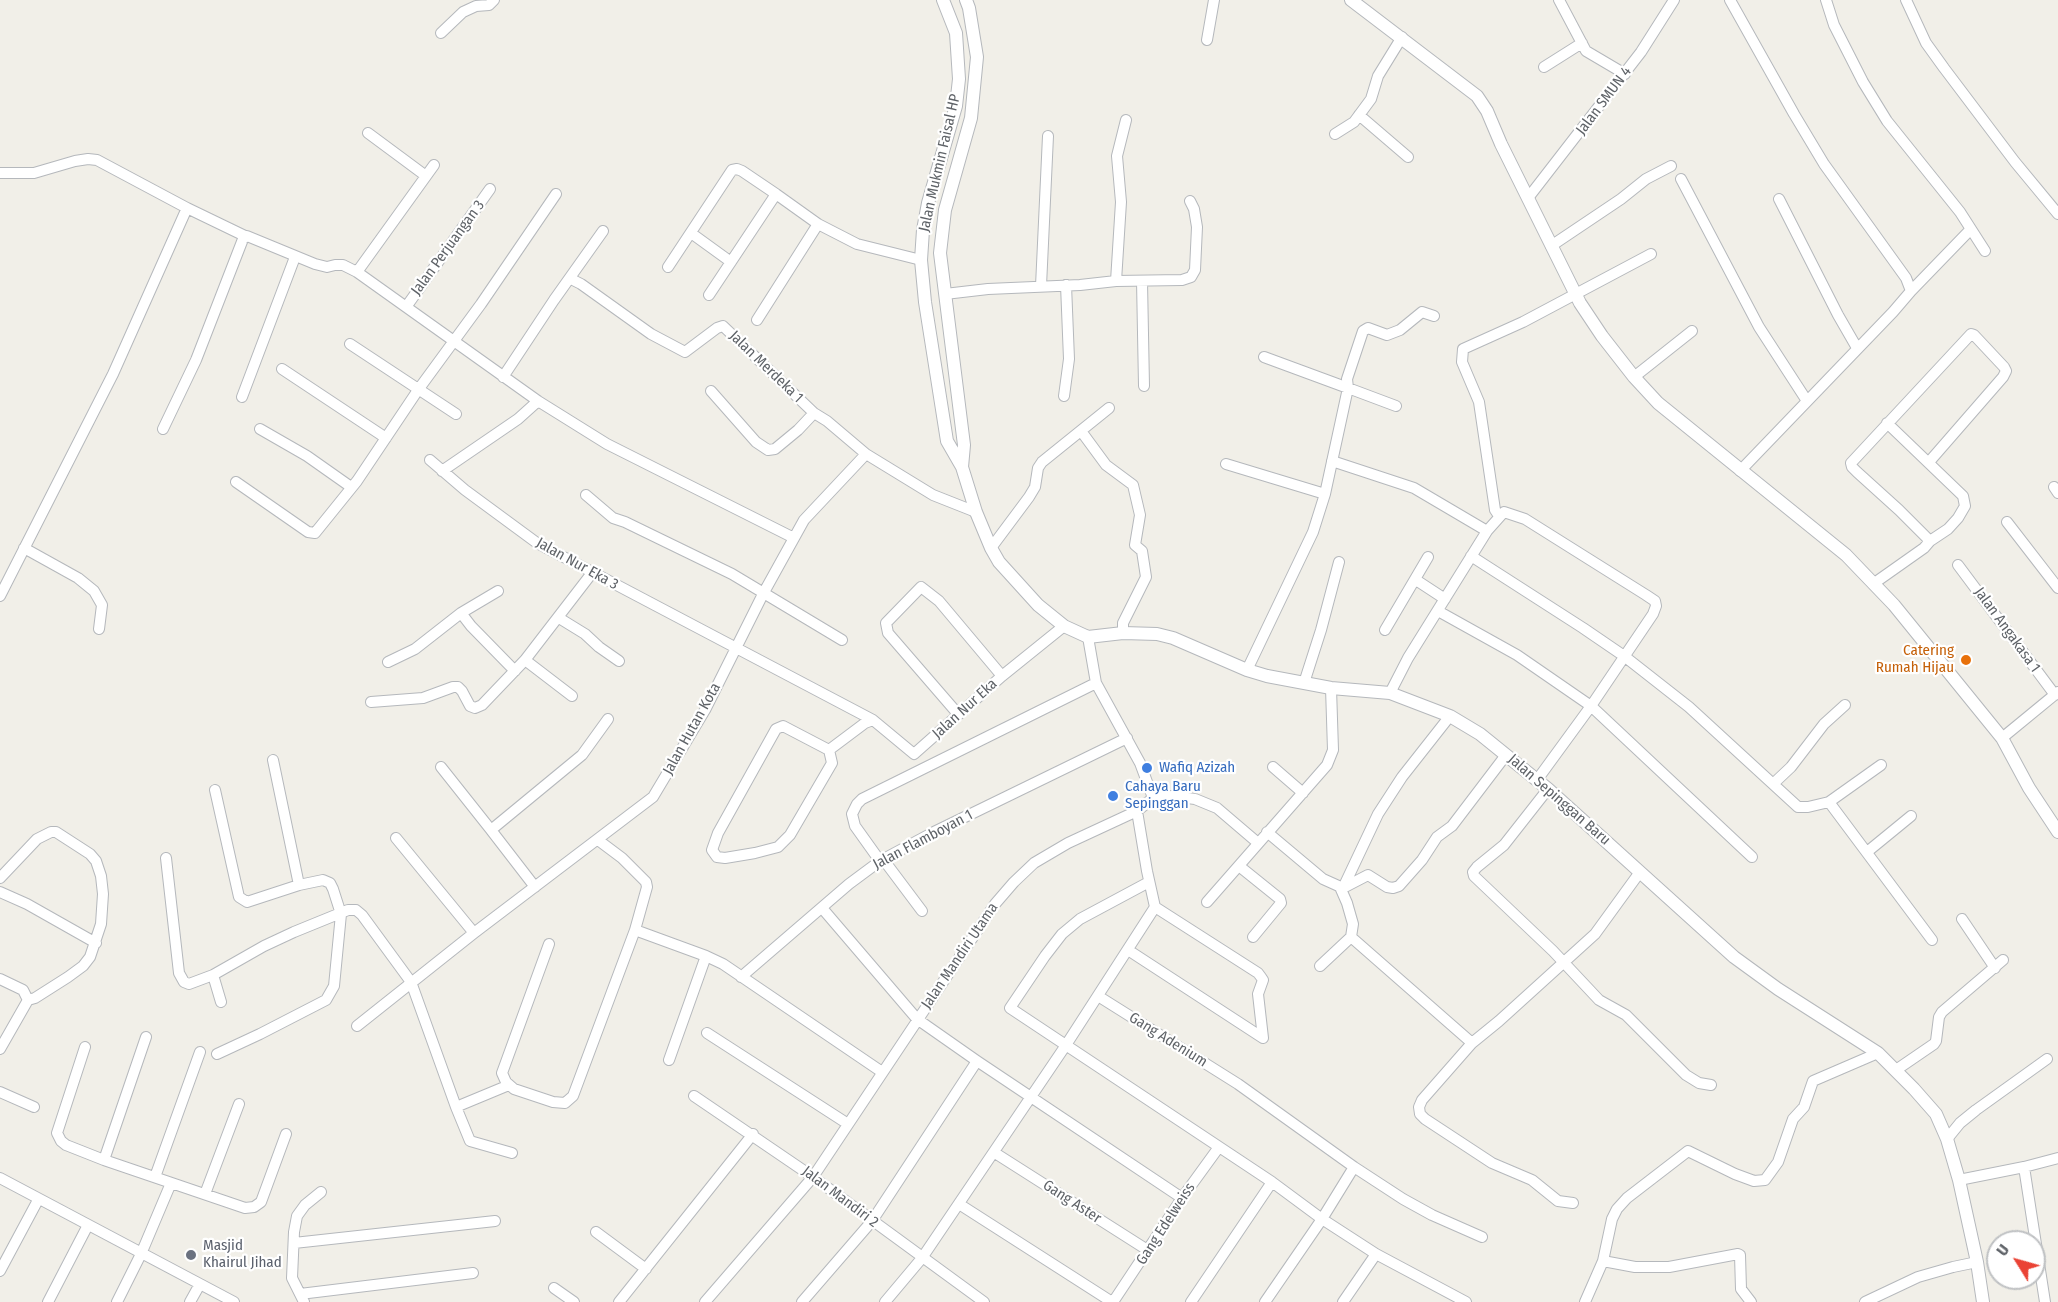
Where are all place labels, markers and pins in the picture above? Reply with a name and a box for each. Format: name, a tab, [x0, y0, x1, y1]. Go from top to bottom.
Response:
place label: Catering Rumah Hijau	[1876, 642, 1954, 677]
marker: Catering Rumah Hijau	[1959, 653, 1973, 667]
place label: Wafiq Azizah	[1159, 759, 1235, 777]
marker: Wafiq Azizah	[1140, 761, 1154, 775]
place label: Cahaya Baru Sepinggan	[1125, 778, 1201, 813]
marker: Cahaya Baru Sepinggan	[1106, 789, 1120, 803]
place label: Masjid Khairul Jihad	[203, 1237, 282, 1272]
marker: Masjid Khairul Jihad	[184, 1248, 198, 1262]

